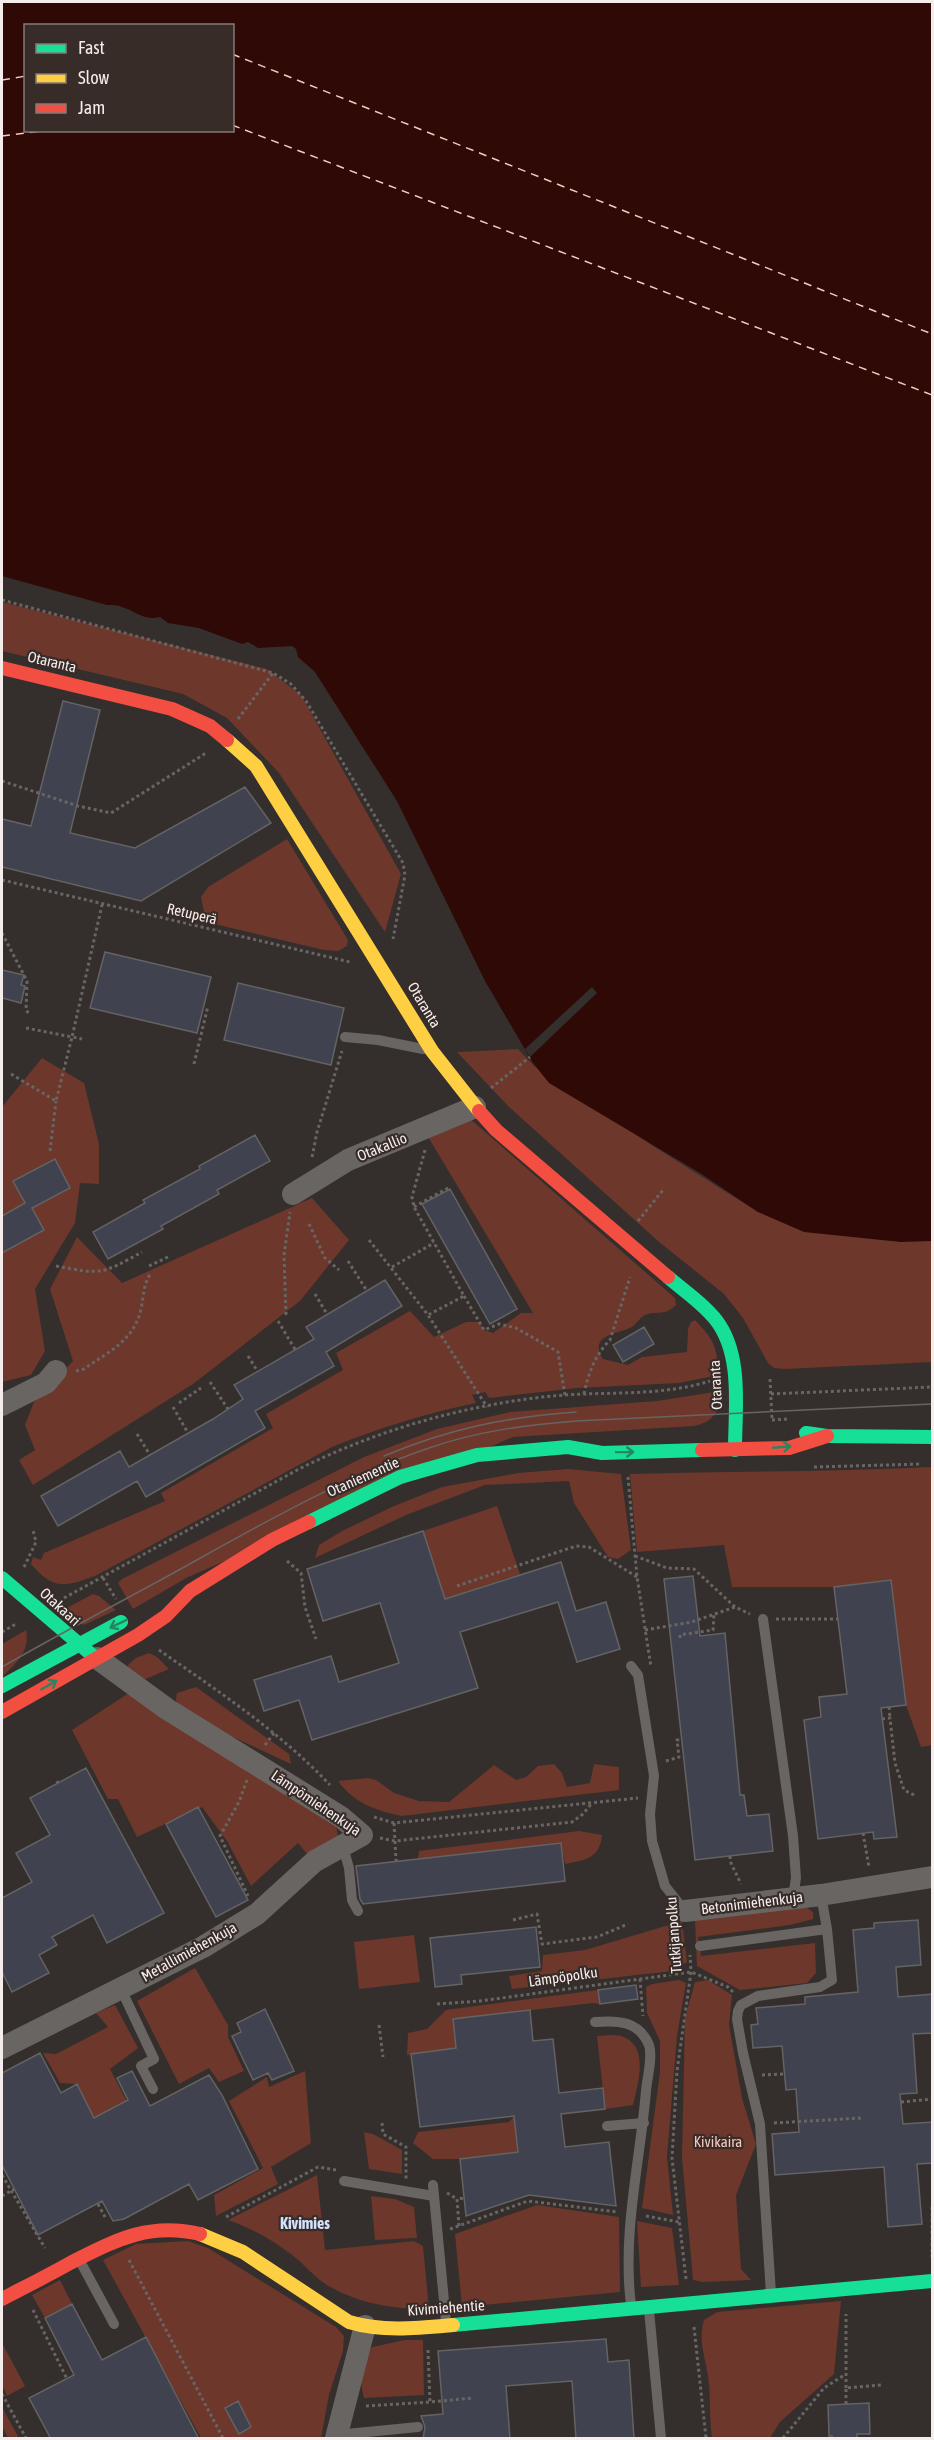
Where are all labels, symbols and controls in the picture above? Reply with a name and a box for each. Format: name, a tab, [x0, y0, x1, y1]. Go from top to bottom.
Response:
legend	[24, 24, 234, 132]
text: Fast	[78, 37, 105, 58]
text: Slow	[78, 67, 109, 88]
text: Jam	[78, 97, 105, 118]
street label: Otaranta	[26, 648, 78, 675]
street label: Retuperä	[165, 900, 219, 928]
street label: Otaranta	[404, 979, 445, 1030]
street label: Otakallio	[354, 1129, 409, 1164]
street label: Otaranta	[706, 1360, 725, 1410]
one-way arrow	[771, 1442, 791, 1453]
one-way arrow	[615, 1446, 635, 1458]
street label: Otaniementie	[324, 1453, 402, 1500]
street label: Otakaari	[37, 1584, 84, 1629]
one-way arrow	[109, 1618, 127, 1630]
one-way arrow	[40, 1679, 57, 1691]
street label: Lämpömiehenkuja	[268, 1766, 364, 1839]
street label: Betonimiehenkuja	[700, 1888, 804, 1917]
street label: Tutkijanpolku	[662, 1896, 685, 1974]
street label: Metallimiehenkuja	[138, 1918, 239, 1985]
street label: Lämpöpolku	[527, 1963, 599, 1990]
park label: Kivikaira	[694, 2133, 742, 2150]
district label: Kivimies	[280, 2214, 330, 2232]
street label: Kivimiehentie	[407, 2296, 485, 2319]

